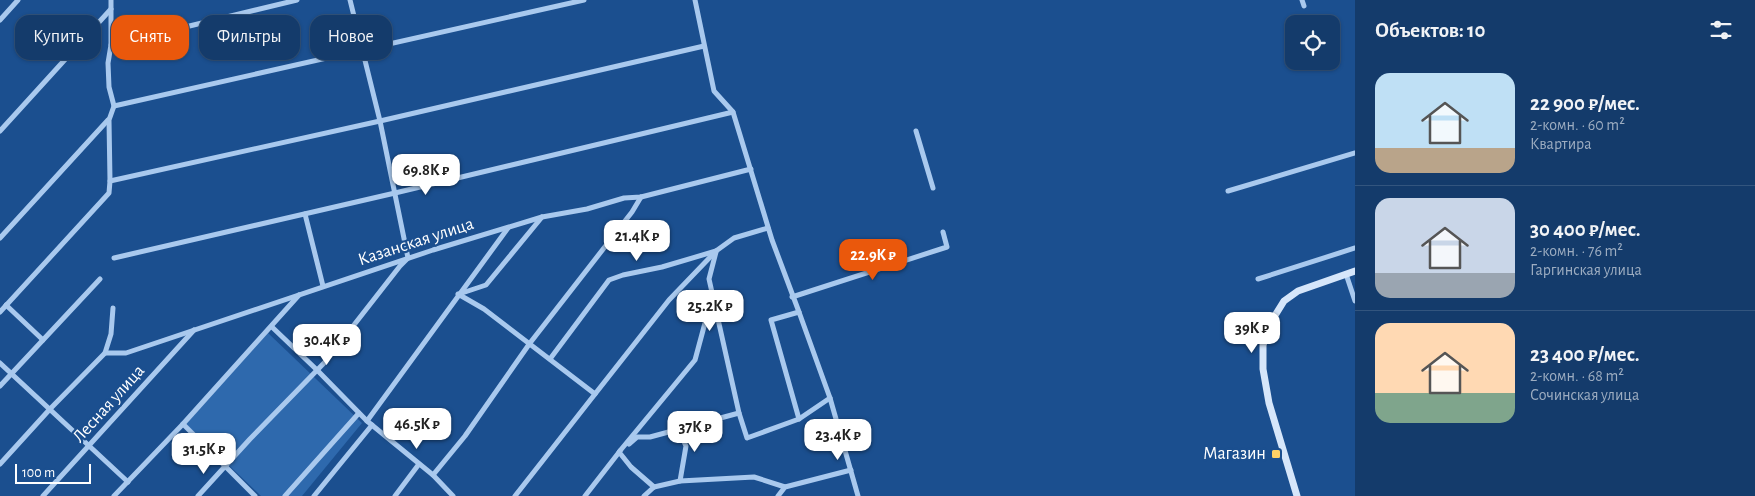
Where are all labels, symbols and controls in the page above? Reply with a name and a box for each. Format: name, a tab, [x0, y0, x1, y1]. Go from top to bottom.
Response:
chip: Купить	[15, 15, 101, 60]
chip: Снять	[111, 15, 189, 60]
chip: Фильтры	[199, 15, 300, 60]
chip: Новое	[310, 15, 392, 60]
map controls	[1285, 15, 1340, 70]
button: locate	[1285, 15, 1340, 70]
icon: filters	[1707, 16, 1735, 44]
text: Объектов: 10	[1375, 20, 1486, 41]
icon: home	[1415, 93, 1475, 153]
text: 22 900 ₽/мес.	[1530, 93, 1640, 114]
text: 2-комн. · 60 m²	[1530, 117, 1625, 133]
text: Квартира	[1530, 136, 1592, 152]
pin: 69.8K ₽	[380, 154, 472, 196]
text: 69.8K ₽	[403, 162, 449, 178]
street label: Казанская улица	[356, 215, 476, 269]
icon: home	[1415, 218, 1475, 278]
text: 30 400 ₽/мес.	[1530, 219, 1641, 240]
pin: 21.4K ₽	[591, 220, 683, 262]
text: 21.4K ₽	[615, 228, 659, 244]
pin: 22.9K ₽	[827, 238, 919, 281]
text: 2-комн. · 76 m²	[1530, 243, 1623, 259]
text: 22.9K ₽	[850, 247, 896, 263]
text: Гаргинская улица	[1530, 262, 1642, 278]
pin: 25.2K ₽	[664, 290, 756, 332]
text: 25.2K ₽	[688, 298, 732, 314]
pin: 39K ₽	[1217, 312, 1287, 354]
text: 39K ₽	[1235, 320, 1269, 336]
pin: 30.4K ₽	[281, 324, 373, 366]
text: 30.4K ₽	[304, 332, 350, 348]
icon: home	[1415, 343, 1475, 403]
text: 23 400 ₽/мес.	[1530, 344, 1639, 365]
street label: Лесная улица	[70, 362, 148, 446]
text: 2-комн. · 68 m²	[1530, 368, 1624, 384]
text: Сочинская улица	[1530, 387, 1639, 403]
pin: 46.5K ₽	[371, 408, 463, 450]
pin: 37K ₽	[660, 410, 730, 453]
text: 46.5K ₽	[394, 416, 440, 432]
pin: 23.4K ₽	[792, 418, 884, 461]
text: 37K ₽	[678, 419, 712, 435]
text: 23.4K ₽	[815, 427, 861, 443]
pin: 31.5K ₽	[158, 432, 250, 475]
text: 31.5K ₽	[183, 441, 225, 457]
place label: Магазин	[1203, 445, 1266, 463]
marker: Магазин	[1270, 448, 1282, 460]
scale bar	[15, 461, 91, 484]
text: 100 m	[22, 466, 55, 480]

